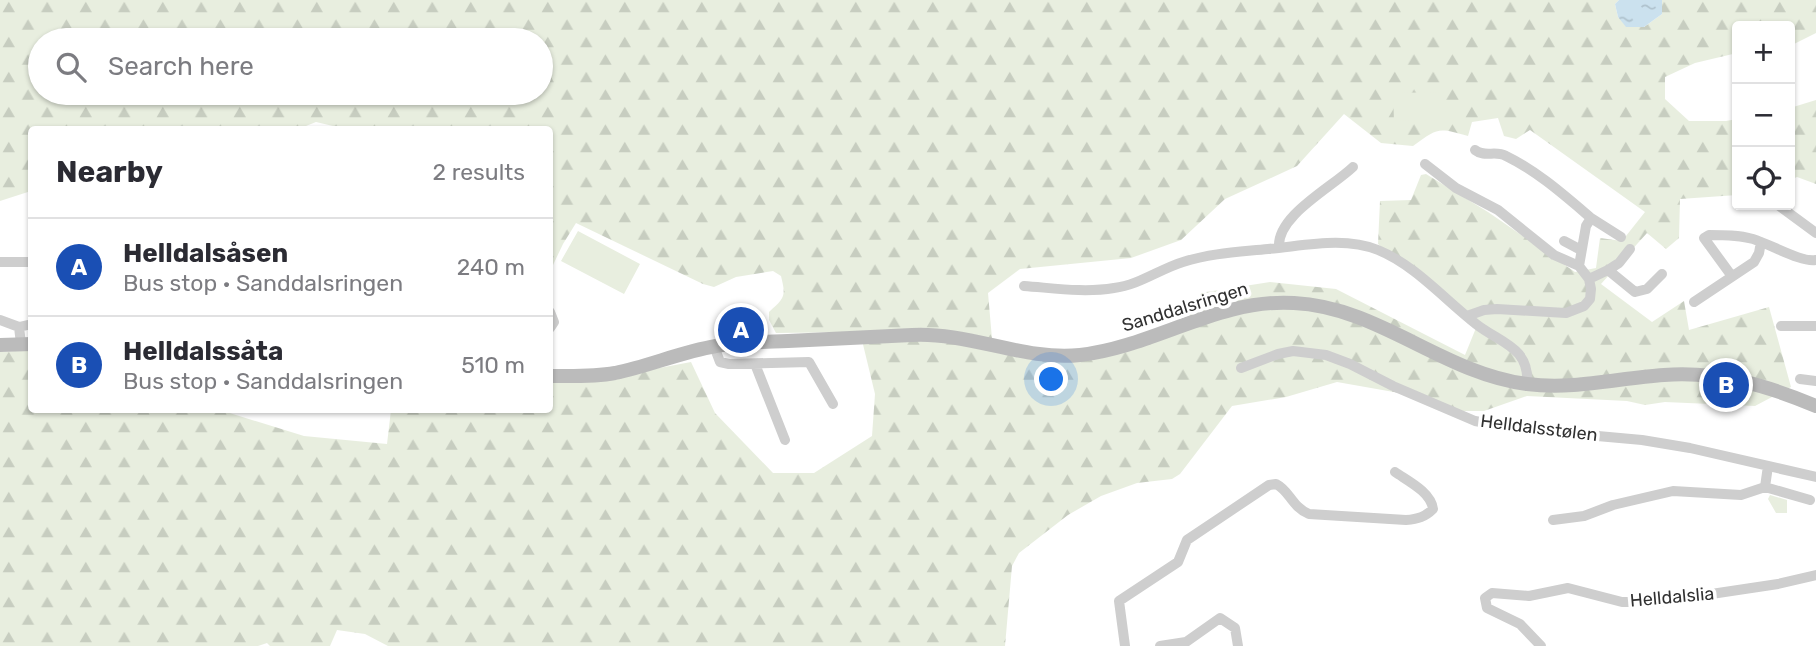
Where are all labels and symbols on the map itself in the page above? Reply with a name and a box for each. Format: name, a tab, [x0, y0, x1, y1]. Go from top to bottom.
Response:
street label: Sanddalsringen	[1119, 277, 1251, 337]
pin: A	[718, 304, 764, 356]
pin: B	[1703, 359, 1749, 411]
your location	[1034, 362, 1068, 396]
street label: Helldalsstølen	[1479, 410, 1599, 446]
street label: Helldalslia	[1629, 582, 1715, 612]

